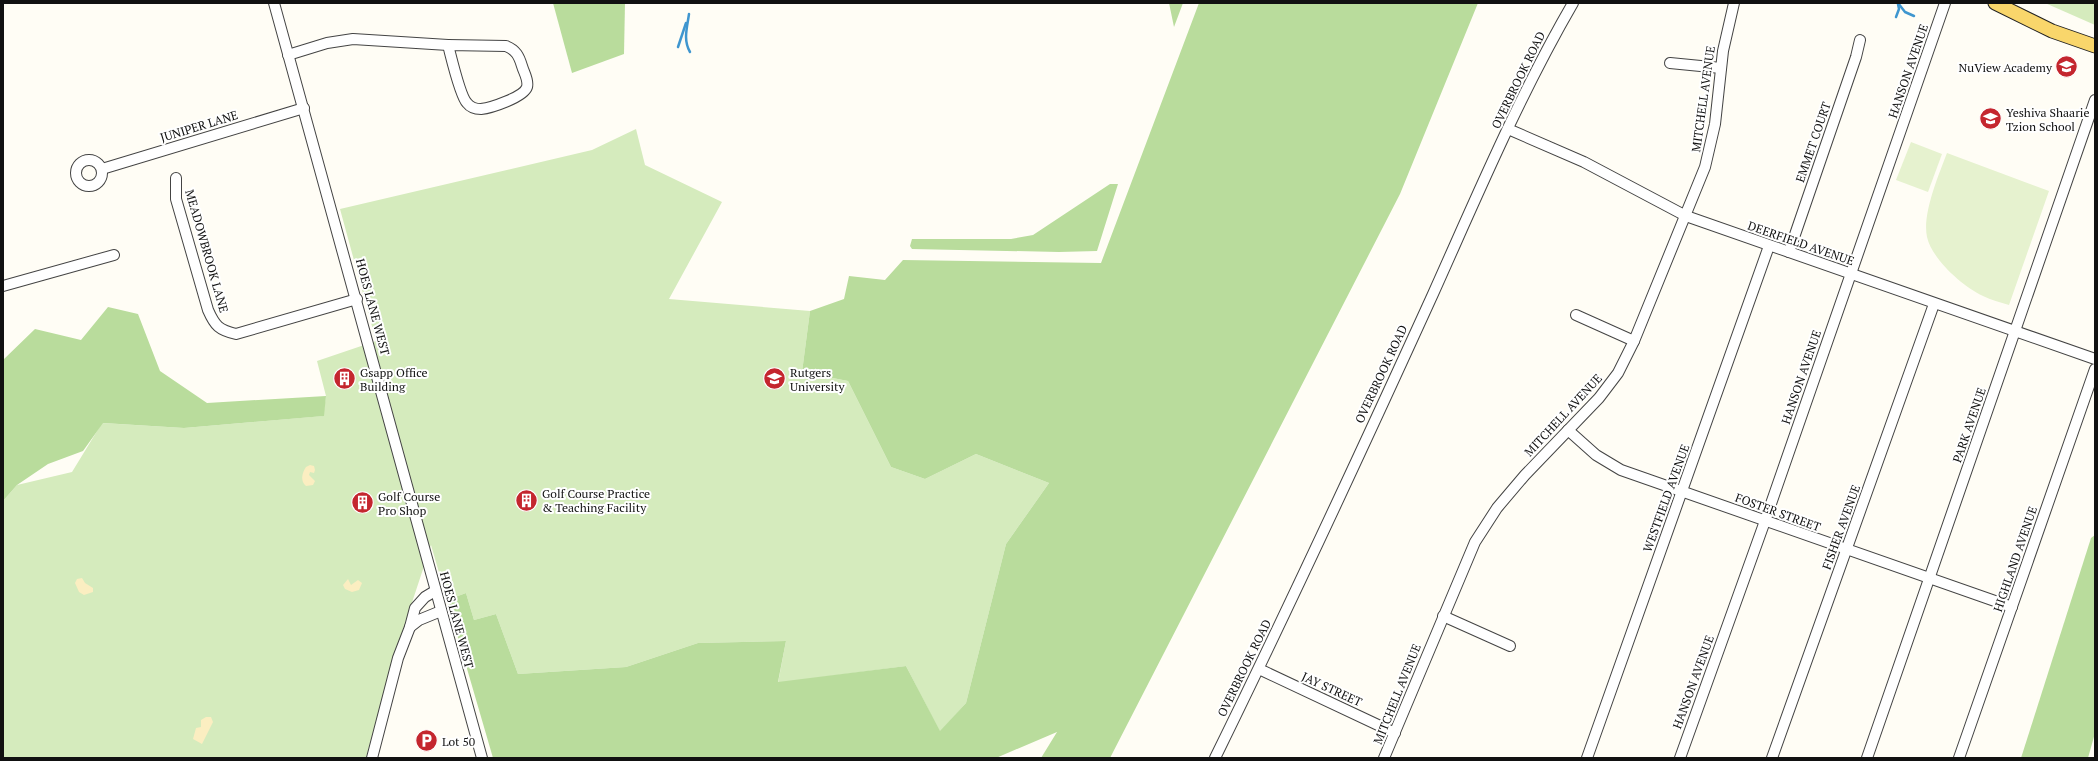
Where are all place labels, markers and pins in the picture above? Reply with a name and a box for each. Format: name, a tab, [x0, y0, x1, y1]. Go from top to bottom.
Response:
school or university icon: NuView Academy	[2054, 54, 2080, 80]
place label: NuView Academy	[1959, 60, 2053, 75]
place label: Yeshiva Shaarie Tzion School	[2006, 105, 2089, 134]
school or university icon: Yeshiva Shaarie Tzion School	[1977, 106, 2003, 132]
place label: Gsapp Office Building	[360, 365, 428, 394]
place label: Rutgers University	[790, 365, 846, 394]
building icon: Gsapp Office Building	[332, 366, 358, 392]
school or university icon: Rutgers University	[762, 366, 788, 392]
place label: Golf Course Practice & Teaching Facility	[542, 486, 650, 515]
building icon: Golf Course Practice & Teaching Facility	[513, 487, 539, 513]
place label: Golf Course Pro Shop	[378, 489, 440, 518]
building icon: Golf Course Pro Shop	[350, 490, 376, 516]
parking icon: Lot 50	[414, 728, 440, 754]
place label: Lot 50	[442, 734, 475, 749]

